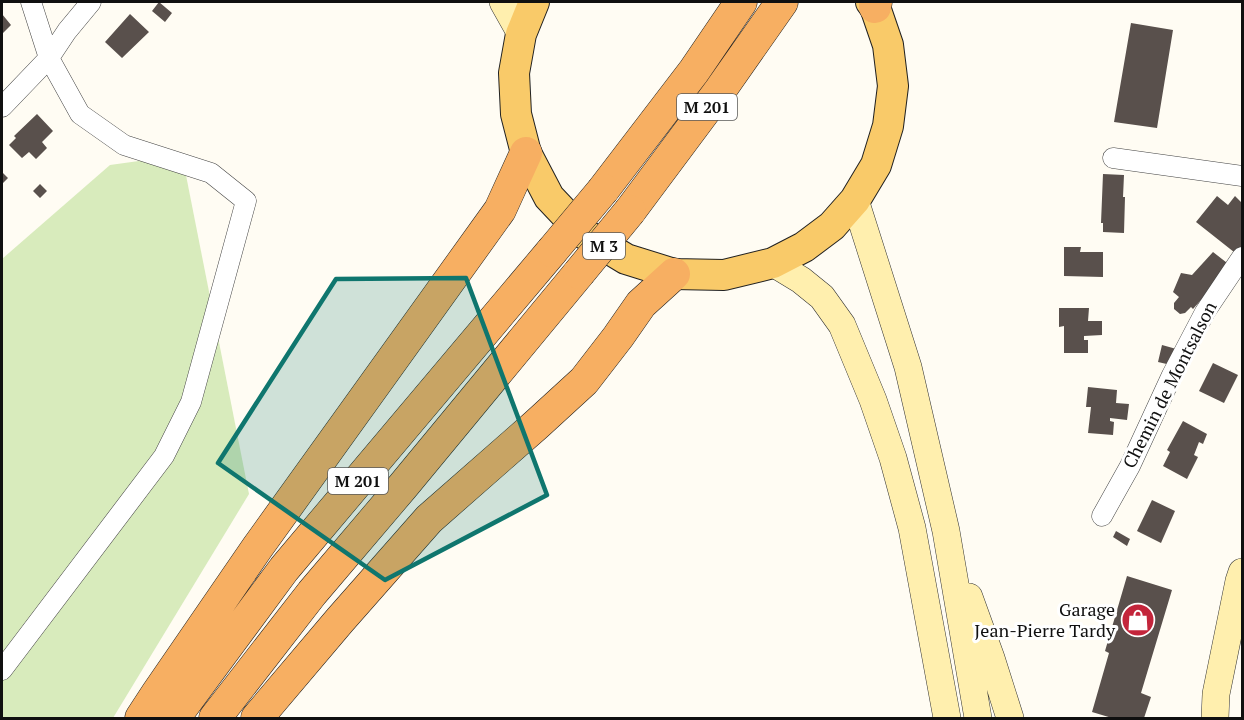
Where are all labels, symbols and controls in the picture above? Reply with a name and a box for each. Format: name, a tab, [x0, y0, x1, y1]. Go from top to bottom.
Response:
road number: M 201	[677, 94, 737, 120]
road number: M 3	[583, 233, 625, 259]
street label: Chemin de Montsalson	[1117, 297, 1222, 472]
road number: M 201	[328, 468, 388, 494]
place label: Garage Jean-Pierre Tardy	[974, 597, 1116, 642]
shop icon: Garage Jean-Pierre Tardy	[1120, 602, 1156, 638]

